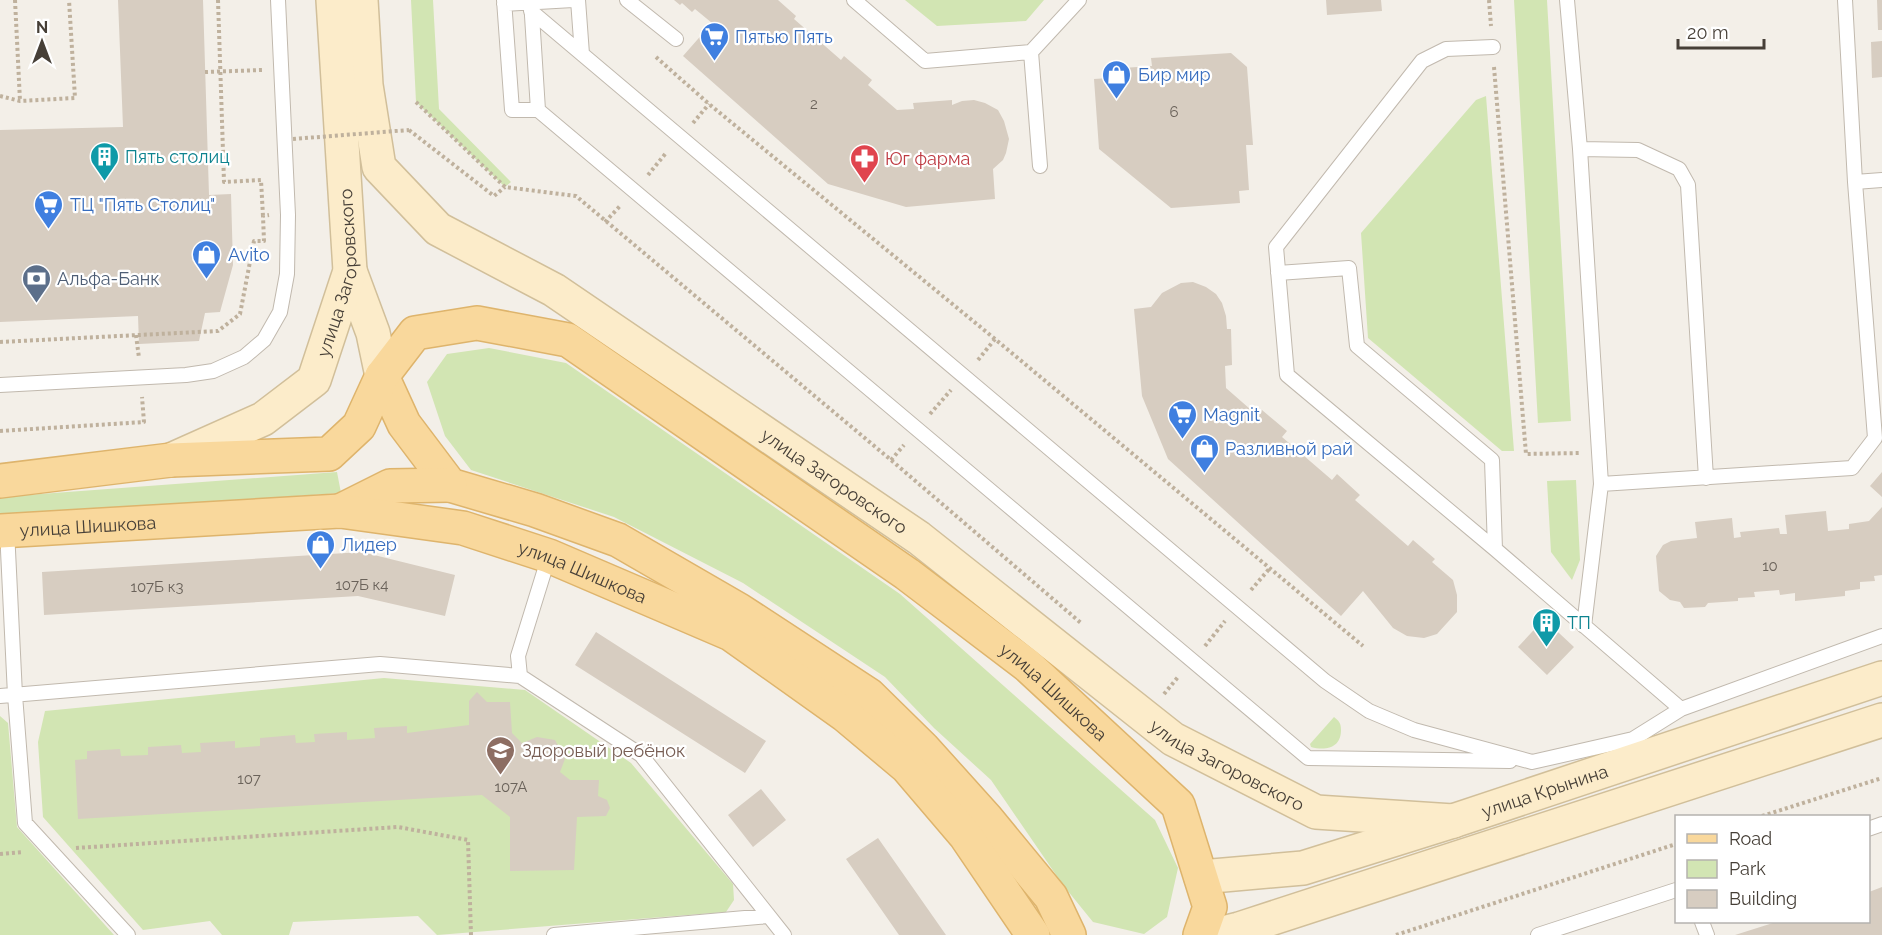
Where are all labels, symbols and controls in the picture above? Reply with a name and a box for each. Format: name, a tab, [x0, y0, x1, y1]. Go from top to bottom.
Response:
north arrow	[12, 12, 72, 72]
scale bar	[1678, 12, 1764, 50]
text: N	[36, 18, 48, 37]
supermarket icon: Пятью Пять	[698, 20, 730, 62]
text: 20 m	[1687, 22, 1729, 43]
place label: Пятью Пять	[735, 26, 833, 47]
shop icon: Бир мир	[1101, 58, 1133, 100]
place label: Бир мир	[1138, 64, 1211, 85]
house number: 2	[810, 95, 818, 113]
house number: 6	[1169, 103, 1179, 121]
building icon: Пять столиц	[88, 140, 120, 182]
pharmacy icon: Юг фарма	[848, 142, 880, 184]
place label: Пять столиц	[125, 146, 230, 167]
place label: Юг фарма	[885, 148, 970, 169]
supermarket icon: ТЦ "Пять Столиц"	[33, 188, 65, 230]
street label: улица Загоровского	[312, 188, 361, 360]
place label: ТЦ "Пять Столиц"	[70, 194, 215, 215]
shop icon: Avito	[191, 238, 223, 280]
place label: Avito	[228, 244, 270, 265]
bank icon: Альфа-Банк	[20, 262, 52, 304]
place label: Альфа-Банк	[57, 268, 160, 289]
supermarket icon: Magnit	[1166, 398, 1198, 440]
place label: Magnit	[1203, 404, 1260, 425]
street label: улица Загоровского	[757, 424, 912, 538]
shop icon: Разливной рай	[1188, 432, 1220, 474]
place label: Разливной рай	[1225, 438, 1353, 459]
street label: улица Шишкова	[19, 511, 157, 540]
shop icon: Лидер	[304, 528, 336, 570]
place label: Лидер	[341, 534, 397, 555]
street label: улица Шишкова	[516, 536, 650, 607]
house number: 10	[1762, 557, 1778, 575]
house number: 107Б к4	[335, 576, 389, 594]
house number: 107Б к3	[131, 578, 183, 596]
building icon: ТП	[1530, 606, 1562, 648]
place label: ТП	[1567, 612, 1591, 633]
street label: улица Шишкова	[996, 638, 1112, 745]
street label: улица Загоровского	[1146, 715, 1308, 815]
school or university icon: Здоровый ребёнок	[485, 734, 517, 776]
place label: Здоровый ребёнок	[522, 740, 685, 761]
street label: улица Крынина	[1479, 760, 1610, 821]
house number: 107	[237, 770, 261, 788]
house number: 107А	[495, 778, 527, 796]
legend	[1675, 815, 1870, 923]
text: Road	[1729, 828, 1772, 849]
text: Park	[1729, 858, 1766, 879]
text: Building	[1729, 888, 1797, 909]

